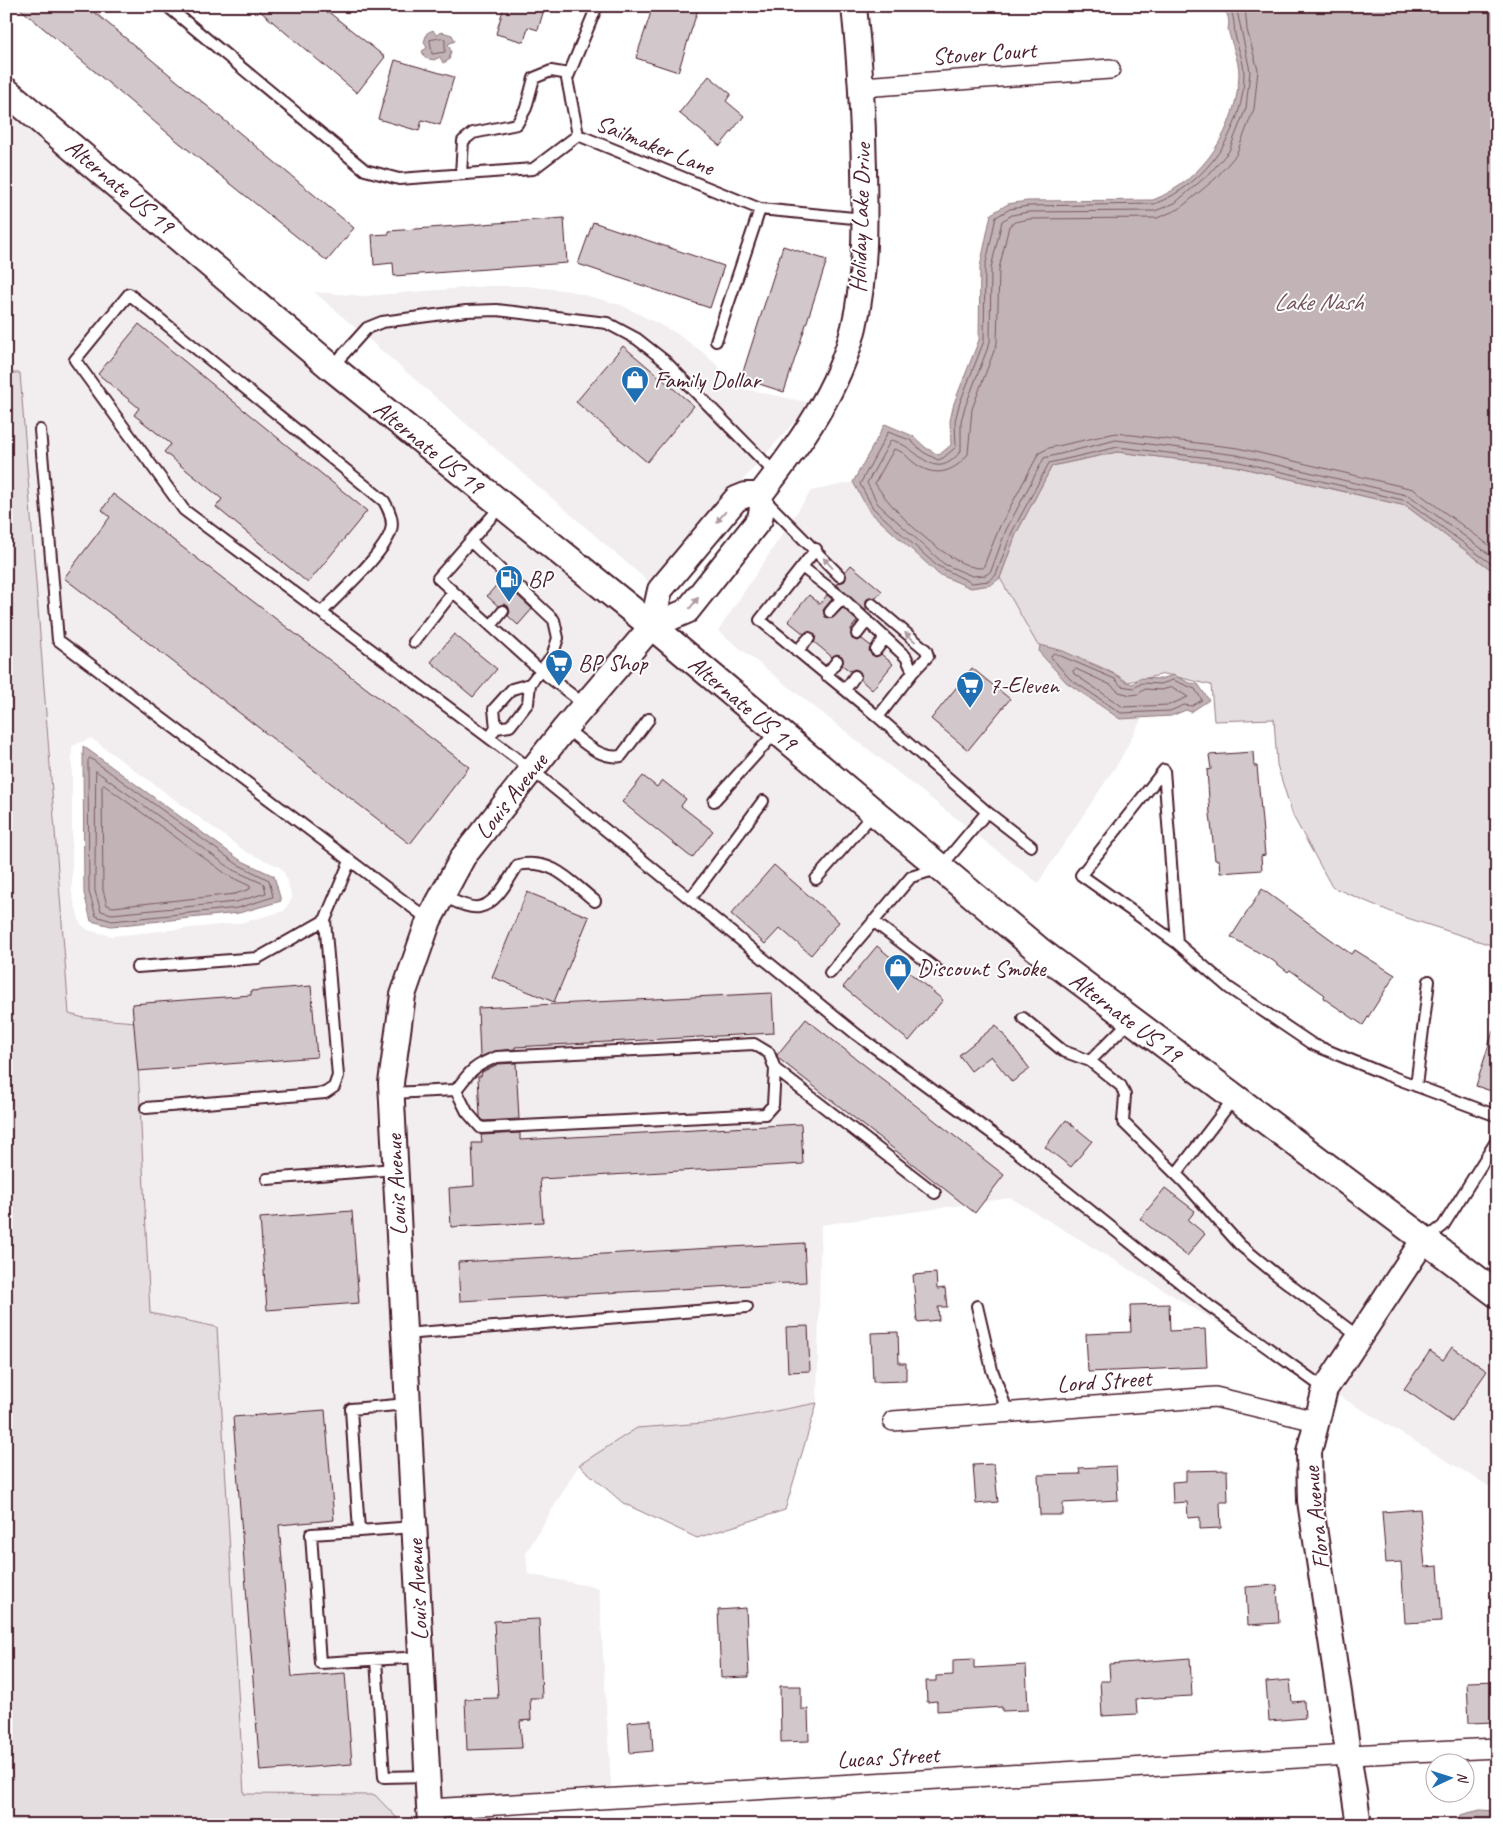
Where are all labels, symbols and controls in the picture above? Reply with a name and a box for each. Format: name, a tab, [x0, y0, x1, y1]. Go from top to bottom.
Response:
street label: Stover Court	[931, 34, 1039, 72]
street label: Sailmaker Lane	[592, 108, 720, 183]
street label: Alternate US 19	[59, 132, 182, 242]
street label: Holiday Lake Drive	[842, 141, 878, 293]
water label: Lake Nash	[1273, 286, 1364, 318]
shop icon: Family Dollar	[620, 365, 650, 404]
place label: Family Dollar	[654, 365, 763, 395]
street label: Alternate US 19	[368, 393, 492, 502]
one-way arrow	[715, 510, 726, 523]
one-way arrow	[822, 557, 834, 569]
fuel station icon: BP	[494, 564, 524, 603]
place label: BP	[528, 564, 554, 594]
one-way arrow	[689, 596, 699, 610]
one-way arrow	[904, 631, 917, 642]
supermarket icon: BP Shop	[544, 648, 574, 687]
place label: BP Shop	[578, 648, 649, 678]
street label: Alternate US 19	[682, 649, 805, 759]
supermarket icon: 7-Eleven	[955, 670, 985, 709]
place label: 7-Eleven	[989, 670, 1060, 700]
street label: Louis Avenue	[468, 745, 555, 845]
shop icon: Discount Smoke	[883, 953, 913, 992]
place label: Discount Smoke	[917, 953, 1048, 983]
street label: Alternate US 19	[1064, 965, 1190, 1070]
street label: Louis Avenue	[378, 1131, 414, 1236]
street label: Lord Street	[1056, 1363, 1154, 1399]
street label: Flora Avenue	[1295, 1463, 1336, 1571]
street label: Louis Avenue	[399, 1536, 435, 1641]
street label: Lucas Street	[836, 1739, 942, 1775]
north arrow	[1426, 1754, 1476, 1804]
text: N	[1454, 1772, 1471, 1784]

